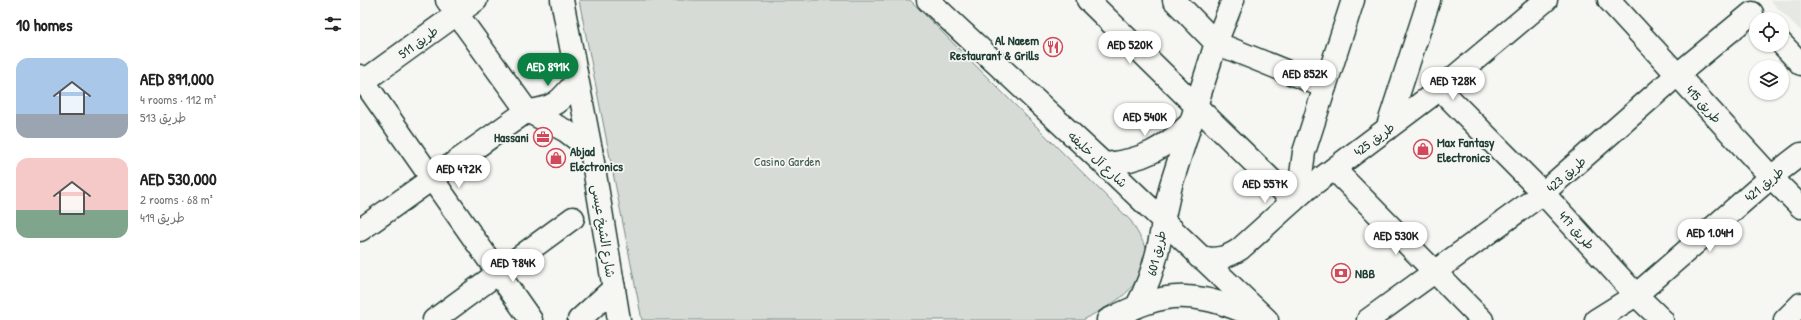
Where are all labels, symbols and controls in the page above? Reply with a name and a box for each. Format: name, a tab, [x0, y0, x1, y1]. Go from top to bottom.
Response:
map controls	[1749, 12, 1789, 100]
button: locate	[1749, 12, 1789, 52]
text: 10 homes	[16, 13, 73, 36]
icon: filters	[322, 13, 344, 35]
street label: طريق 511	[394, 21, 442, 63]
place label: Al Naeem Restaurant & Grills	[950, 31, 1039, 64]
pin: AED 520K	[1089, 31, 1171, 65]
text: AED 520K	[1107, 35, 1153, 53]
restaurant icon: Al Naeem Restaurant & Grills	[1042, 36, 1064, 58]
pin: AED 891K	[507, 53, 589, 87]
text: AED 891K	[526, 57, 570, 75]
pin: AED 852K	[1264, 60, 1346, 94]
button: layers	[1749, 60, 1789, 100]
text: AED 852K	[1282, 64, 1328, 82]
text: AED 891,000	[140, 67, 214, 90]
pin: AED 728K	[1412, 67, 1494, 101]
text: AED 728K	[1430, 71, 1476, 89]
icon: home	[48, 74, 96, 122]
street label: طريق 415	[1682, 81, 1726, 127]
text: 4 rooms · 112 m²	[140, 90, 216, 108]
pin: AED 540K	[1104, 103, 1186, 137]
text: AED 540K	[1123, 107, 1167, 125]
text: طريق 513	[140, 108, 186, 126]
street label: طريق 425	[1350, 118, 1398, 160]
office icon: Hassani	[532, 126, 554, 148]
street label: شارع آل خليفه	[1064, 127, 1132, 192]
place label: Hassani	[494, 128, 529, 146]
place label: Max Fantasy Electronics	[1437, 133, 1495, 166]
shop icon: Max Fantasy Electronics	[1412, 138, 1434, 160]
place label: Abjad Electronics	[570, 142, 623, 175]
shop icon: Abjad Electronics	[545, 147, 567, 169]
park label: Casino Garden	[754, 152, 820, 170]
street label: طريق 423	[1542, 152, 1590, 196]
pin: AED 472K	[418, 155, 500, 189]
text: AED 472K	[436, 159, 482, 177]
street label: طريق 421	[1741, 162, 1787, 206]
text: AED 530,000	[140, 167, 217, 190]
pin: AED 557K	[1224, 170, 1306, 204]
icon: home	[48, 174, 96, 222]
text: AED 557K	[1242, 174, 1288, 192]
street label: شارع الشيخ عيسى	[587, 183, 620, 279]
text: 2 rooms · 68 m²	[140, 190, 213, 208]
street label: طريق 417	[1555, 207, 1599, 253]
text: طريق 419	[140, 208, 185, 226]
pin: AED 1.04M	[1664, 219, 1756, 253]
pin: AED 530K	[1355, 222, 1437, 256]
text: AED 1.04M	[1686, 223, 1734, 241]
text: AED 530K	[1373, 226, 1419, 244]
street label: طريق 601	[1142, 229, 1170, 277]
pin: AED 784K	[472, 249, 554, 283]
text: AED 784K	[491, 253, 536, 271]
bank icon: NBB	[1330, 262, 1352, 284]
place label: NBB	[1355, 264, 1376, 282]

